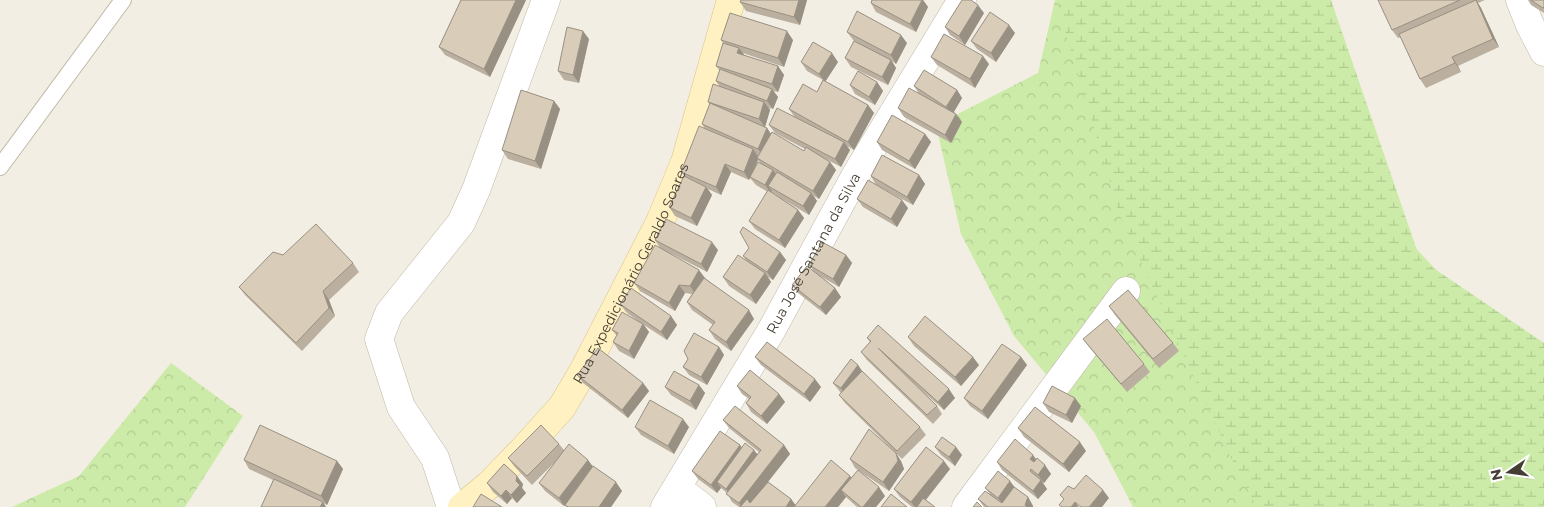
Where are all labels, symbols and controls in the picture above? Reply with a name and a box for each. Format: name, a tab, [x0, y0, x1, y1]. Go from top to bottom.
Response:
street label: Rua Expedicionário Geraldo Soares	[569, 160, 693, 387]
street label: Rua José Santana da Silva	[762, 169, 864, 337]
north arrow	[1484, 447, 1534, 497]
text: N	[1486, 467, 1506, 482]

